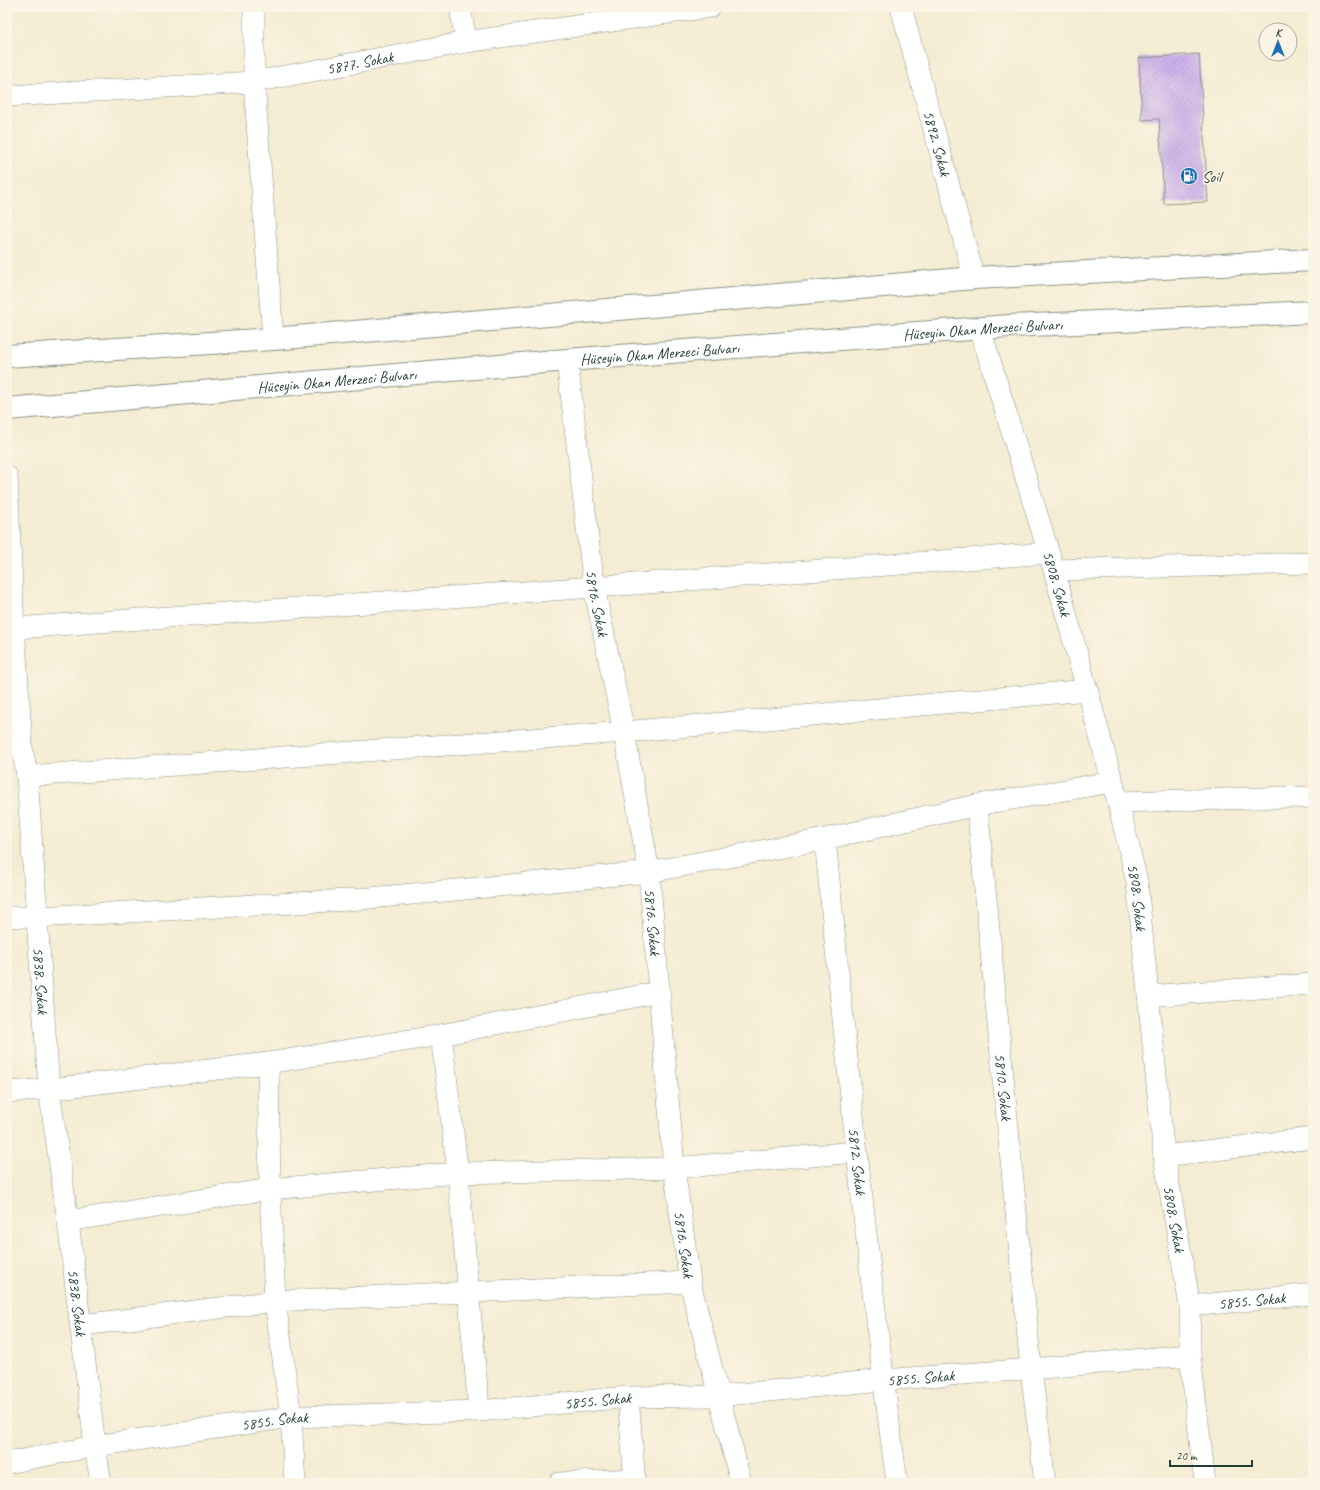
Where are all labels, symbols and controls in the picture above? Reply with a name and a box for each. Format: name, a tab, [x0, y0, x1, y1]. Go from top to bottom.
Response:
north arrow	[1258, 22, 1298, 62]
text: K	[1275, 25, 1283, 39]
street label: 5877. Sokak	[325, 47, 396, 79]
street label: 5892. Sokak	[918, 108, 955, 180]
fuel station icon: Soil	[1179, 166, 1199, 186]
place label: Soil	[1202, 167, 1224, 187]
street label: Hüseyin Okan Merzeci Bulvarı	[902, 315, 1064, 345]
street label: Hüseyin Okan Merzeci Bulvarı	[579, 338, 741, 370]
street label: Hüseyin Okan Merzeci Bulvarı	[257, 364, 418, 398]
street label: 5808. Sokak	[1038, 549, 1076, 620]
street label: 5816. Sokak	[581, 569, 613, 639]
street label: 5808. Sokak	[1122, 862, 1151, 933]
street label: 5816. Sokak	[639, 888, 665, 958]
street label: 5838. Sokak	[28, 946, 53, 1016]
street label: 5810. Sokak	[990, 1052, 1016, 1122]
street label: 5812. Sokak	[843, 1127, 871, 1197]
street label: 5808. Sokak	[1158, 1184, 1190, 1255]
street label: 5816. Sokak	[669, 1210, 698, 1280]
street label: 5838. Sokak	[63, 1268, 91, 1338]
street label: 5855. Sokak	[1217, 1288, 1287, 1314]
street label: 5855. Sokak	[886, 1366, 956, 1391]
street label: 5855. Sokak	[563, 1388, 632, 1414]
street label: 5855. Sokak	[240, 1407, 309, 1435]
scale bar	[1170, 1442, 1252, 1468]
text: 20 m	[1176, 1448, 1198, 1464]

